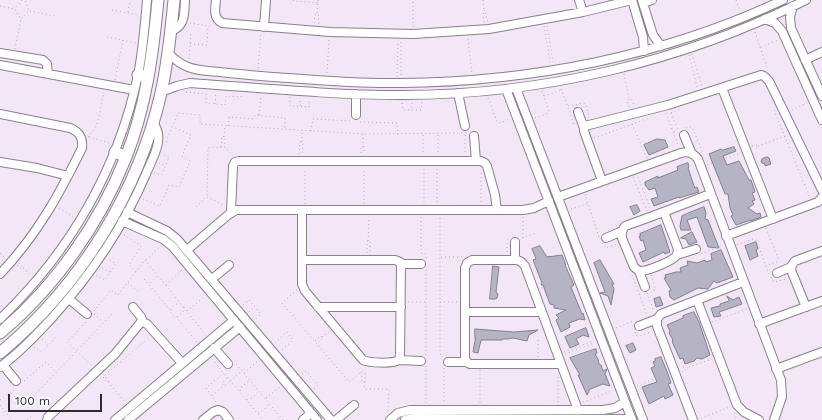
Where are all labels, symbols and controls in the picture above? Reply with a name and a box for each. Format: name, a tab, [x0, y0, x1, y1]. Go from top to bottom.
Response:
scale bar	[10, 386, 104, 412]
text: 100 m	[15, 394, 50, 408]

